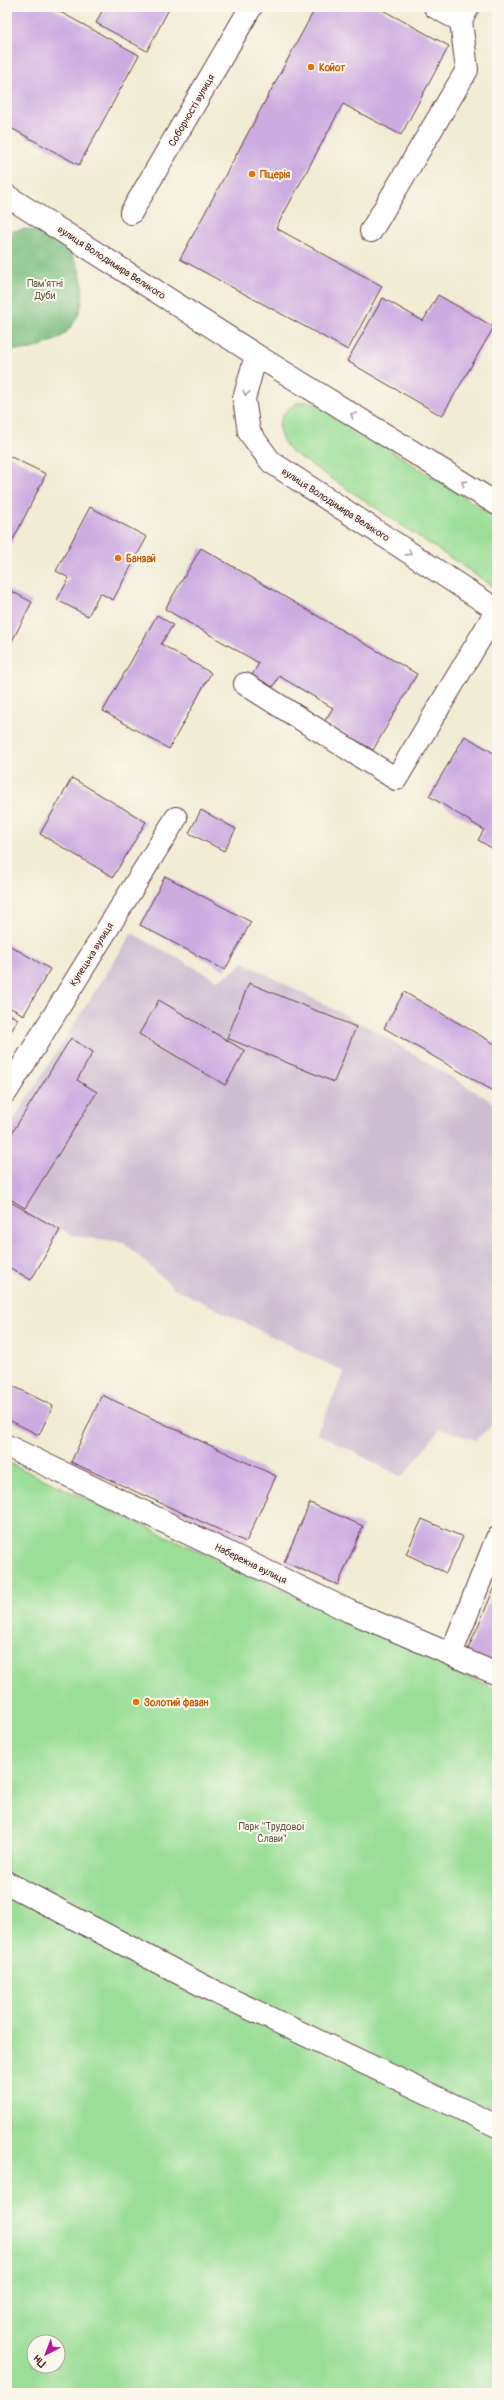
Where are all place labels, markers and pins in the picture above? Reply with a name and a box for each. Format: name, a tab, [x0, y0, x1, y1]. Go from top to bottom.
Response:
marker: Койот	[306, 62, 316, 72]
place label: Койот	[319, 62, 346, 74]
marker: Піцерія	[247, 169, 257, 179]
place label: Піцерія	[260, 169, 290, 181]
marker: Банзай	[113, 553, 123, 563]
place label: Банзай	[126, 553, 156, 565]
marker: Золотий фазан	[131, 1697, 141, 1707]
place label: Золотий фазан	[144, 1697, 209, 1709]

